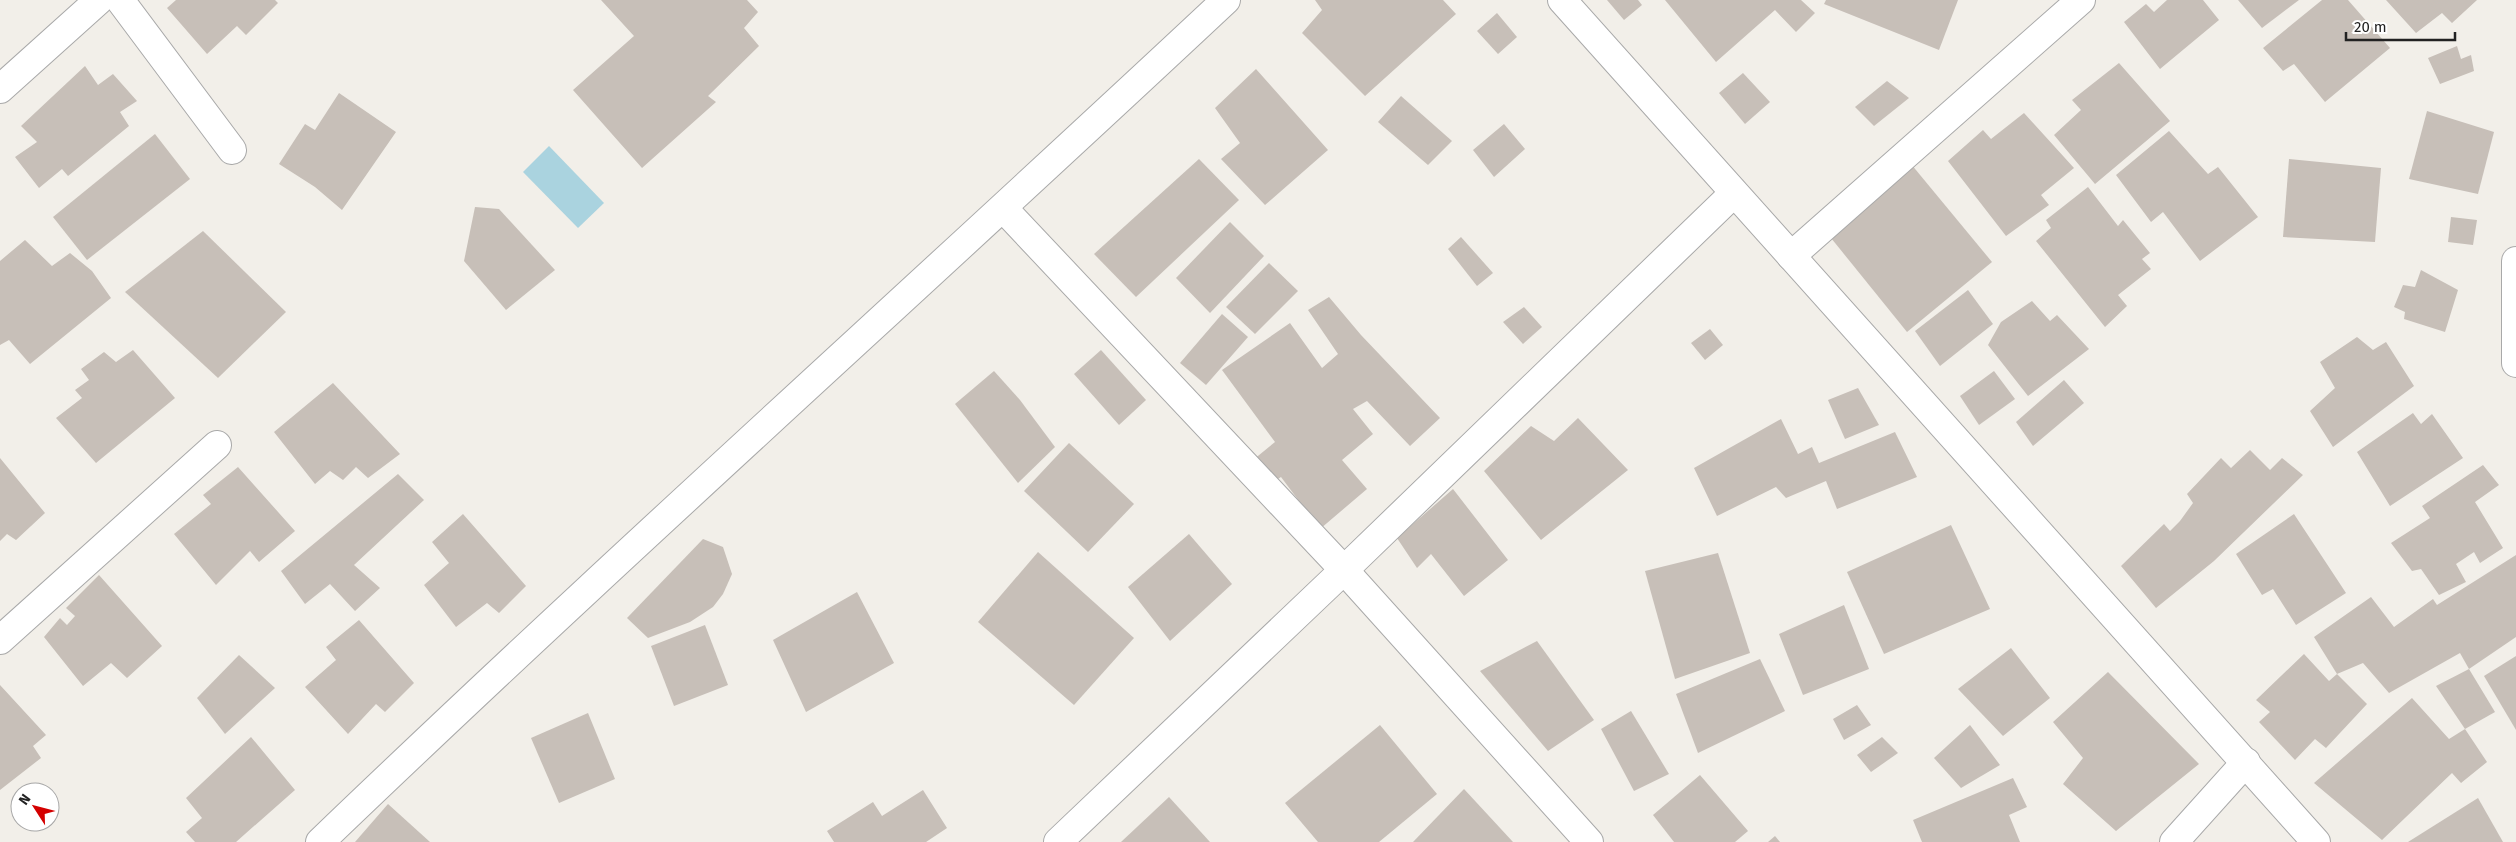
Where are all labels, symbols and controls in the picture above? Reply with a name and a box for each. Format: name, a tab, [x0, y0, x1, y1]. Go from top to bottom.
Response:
scale bar	[2346, 10, 2455, 42]
text: 20 m	[2354, 18, 2387, 36]
north arrow	[10, 782, 60, 832]
text: N	[15, 791, 34, 808]

